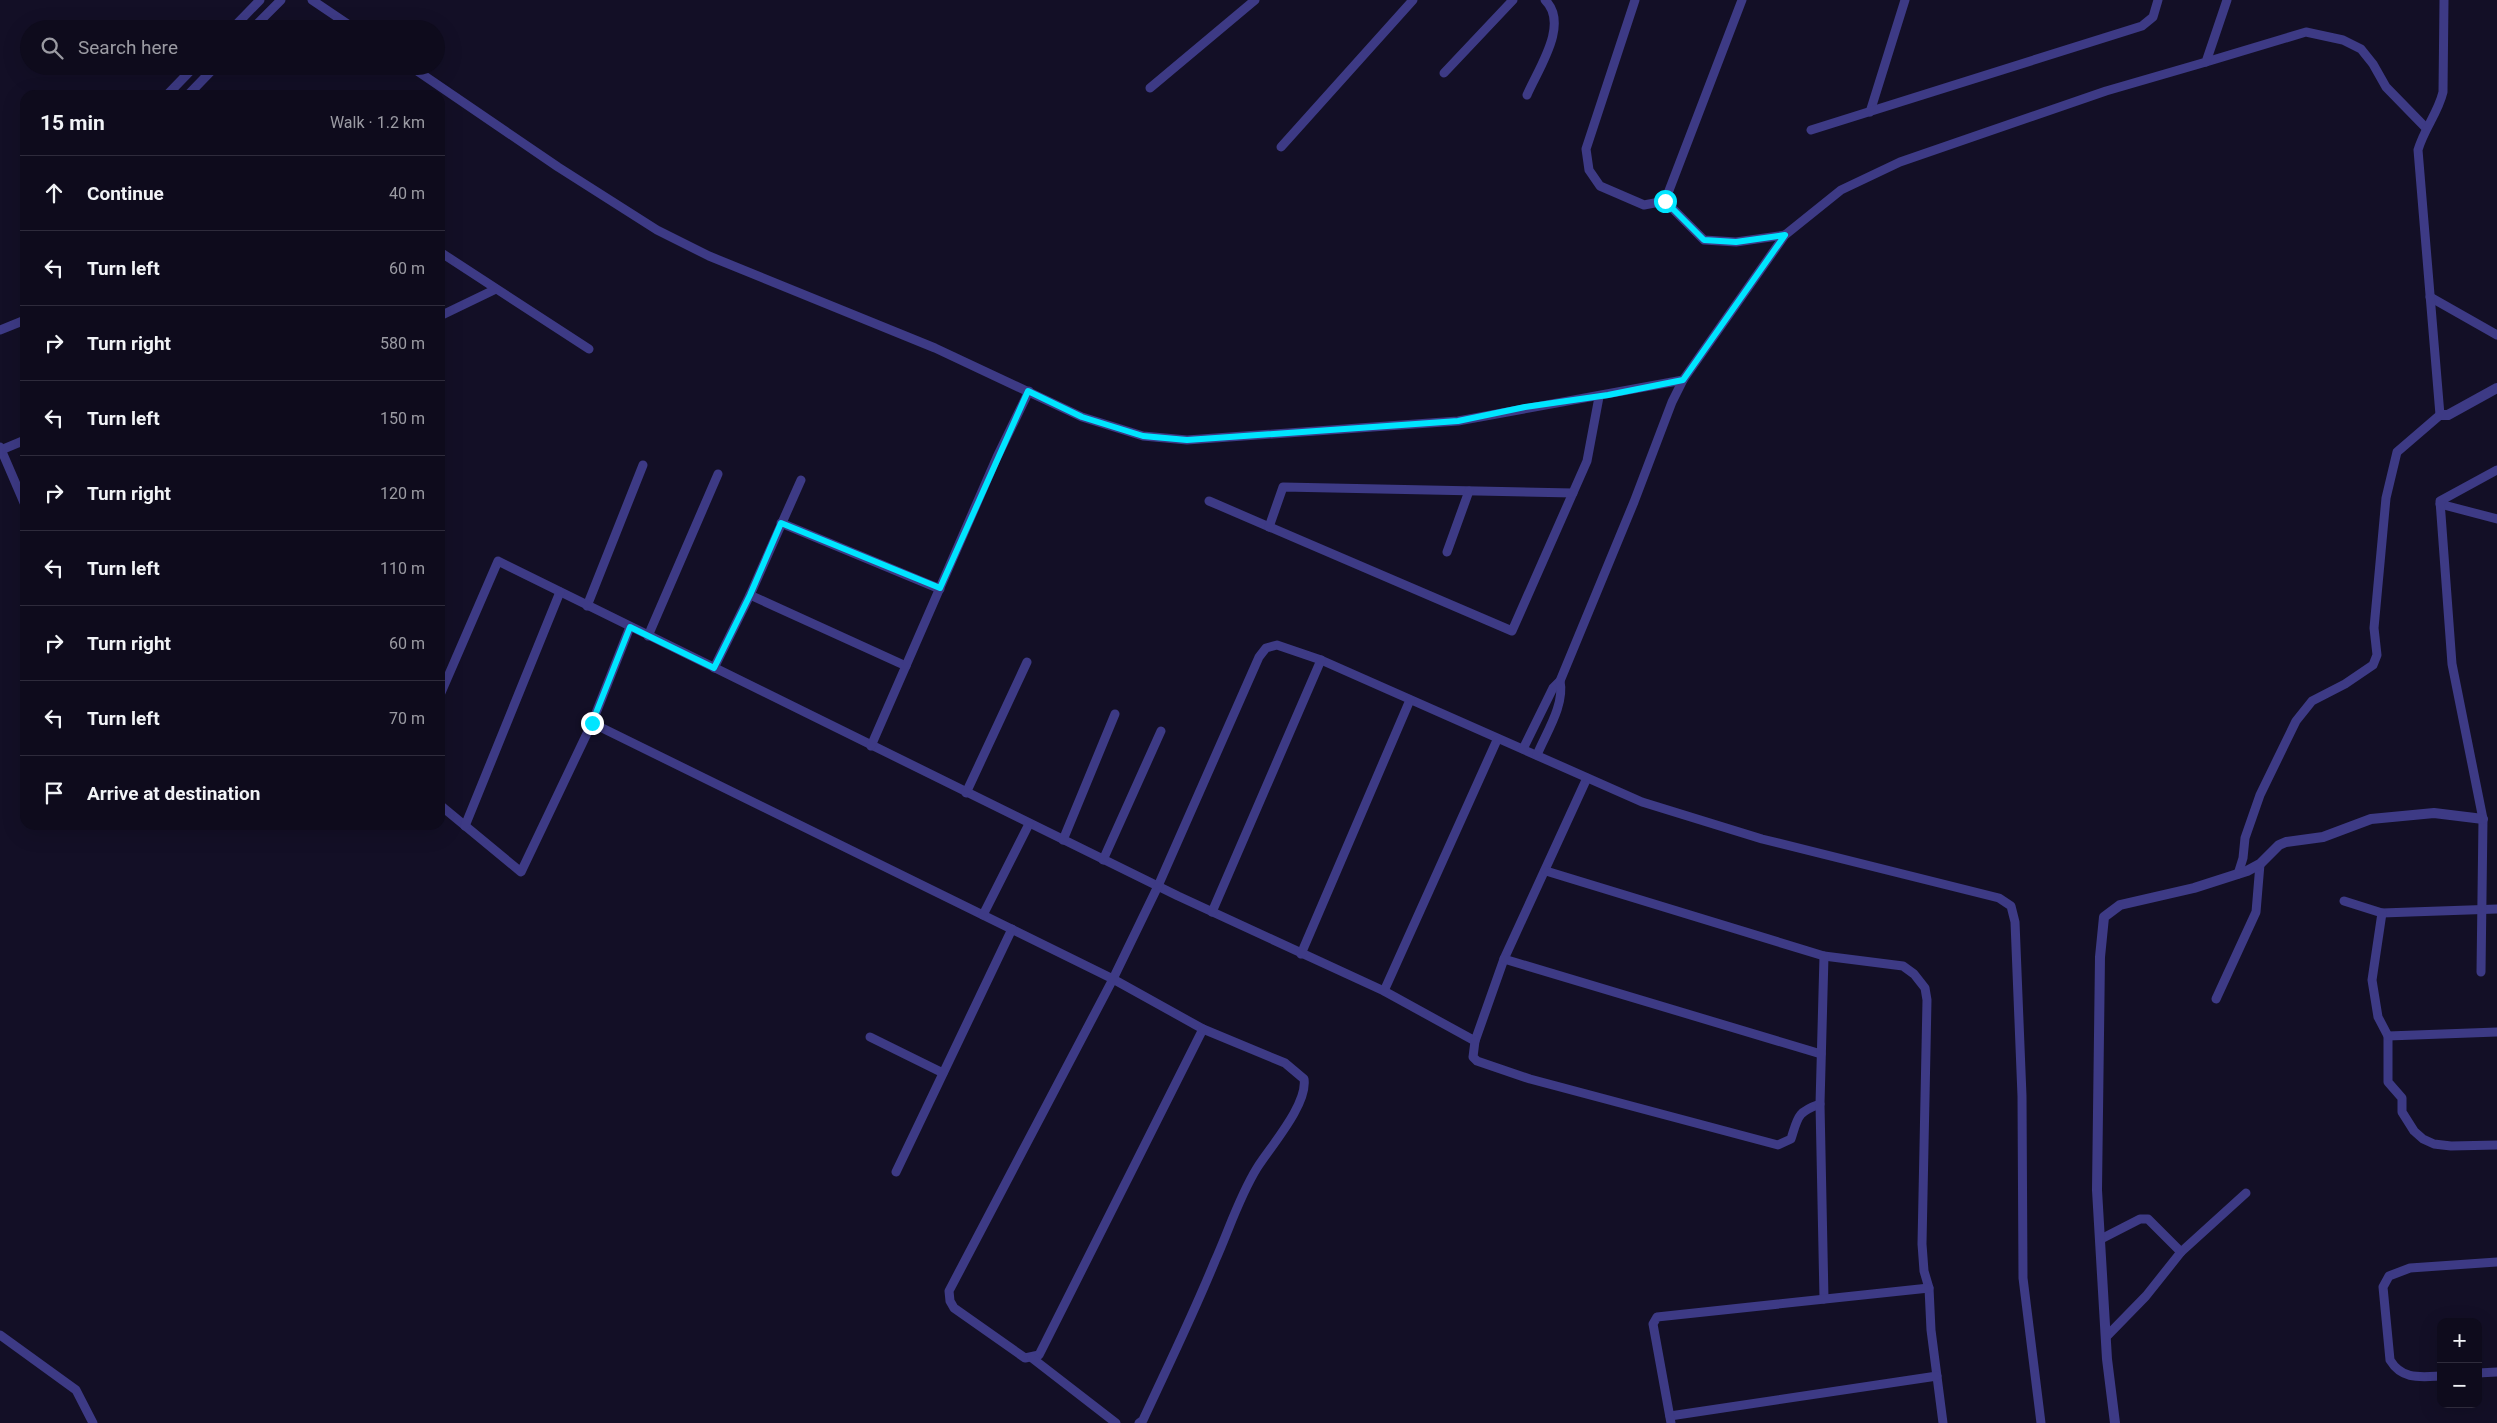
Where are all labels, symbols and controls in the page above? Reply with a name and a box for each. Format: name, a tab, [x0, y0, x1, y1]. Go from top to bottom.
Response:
search box	[20, 20, 445, 75]
icon: search	[38, 34, 66, 62]
text: Search here	[78, 36, 178, 59]
text: 15 min	[40, 111, 105, 135]
text: Walk · 1.2 km	[330, 113, 425, 132]
icon: ahead	[40, 179, 68, 207]
text: Continue	[87, 182, 164, 205]
text: 40 m	[389, 184, 425, 203]
route start	[1654, 190, 1677, 213]
icon: left	[40, 254, 68, 282]
text: Turn left	[87, 257, 160, 280]
text: 60 m	[389, 259, 425, 278]
icon: right	[40, 329, 68, 357]
text: Turn right	[87, 332, 171, 355]
text: 580 m	[380, 334, 425, 353]
icon: left	[40, 404, 68, 432]
text: Turn left	[87, 407, 160, 430]
text: 150 m	[380, 409, 425, 428]
icon: right	[40, 479, 68, 507]
text: Turn right	[87, 482, 171, 505]
text: 120 m	[380, 484, 425, 503]
icon: left	[40, 554, 68, 582]
text: Turn left	[87, 557, 160, 580]
text: 110 m	[380, 559, 425, 578]
icon: right	[40, 629, 68, 657]
text: Turn right	[87, 632, 171, 655]
text: 60 m	[389, 634, 425, 653]
icon: left	[40, 704, 68, 732]
text: Turn left	[87, 707, 160, 730]
text: 70 m	[389, 709, 425, 728]
route end	[581, 712, 604, 735]
icon: arrive	[40, 779, 68, 807]
text: Arrive at destination	[87, 782, 260, 805]
map controls	[2437, 1318, 2482, 1408]
button: +	[2437, 1318, 2482, 1363]
button: −	[2437, 1363, 2482, 1408]

